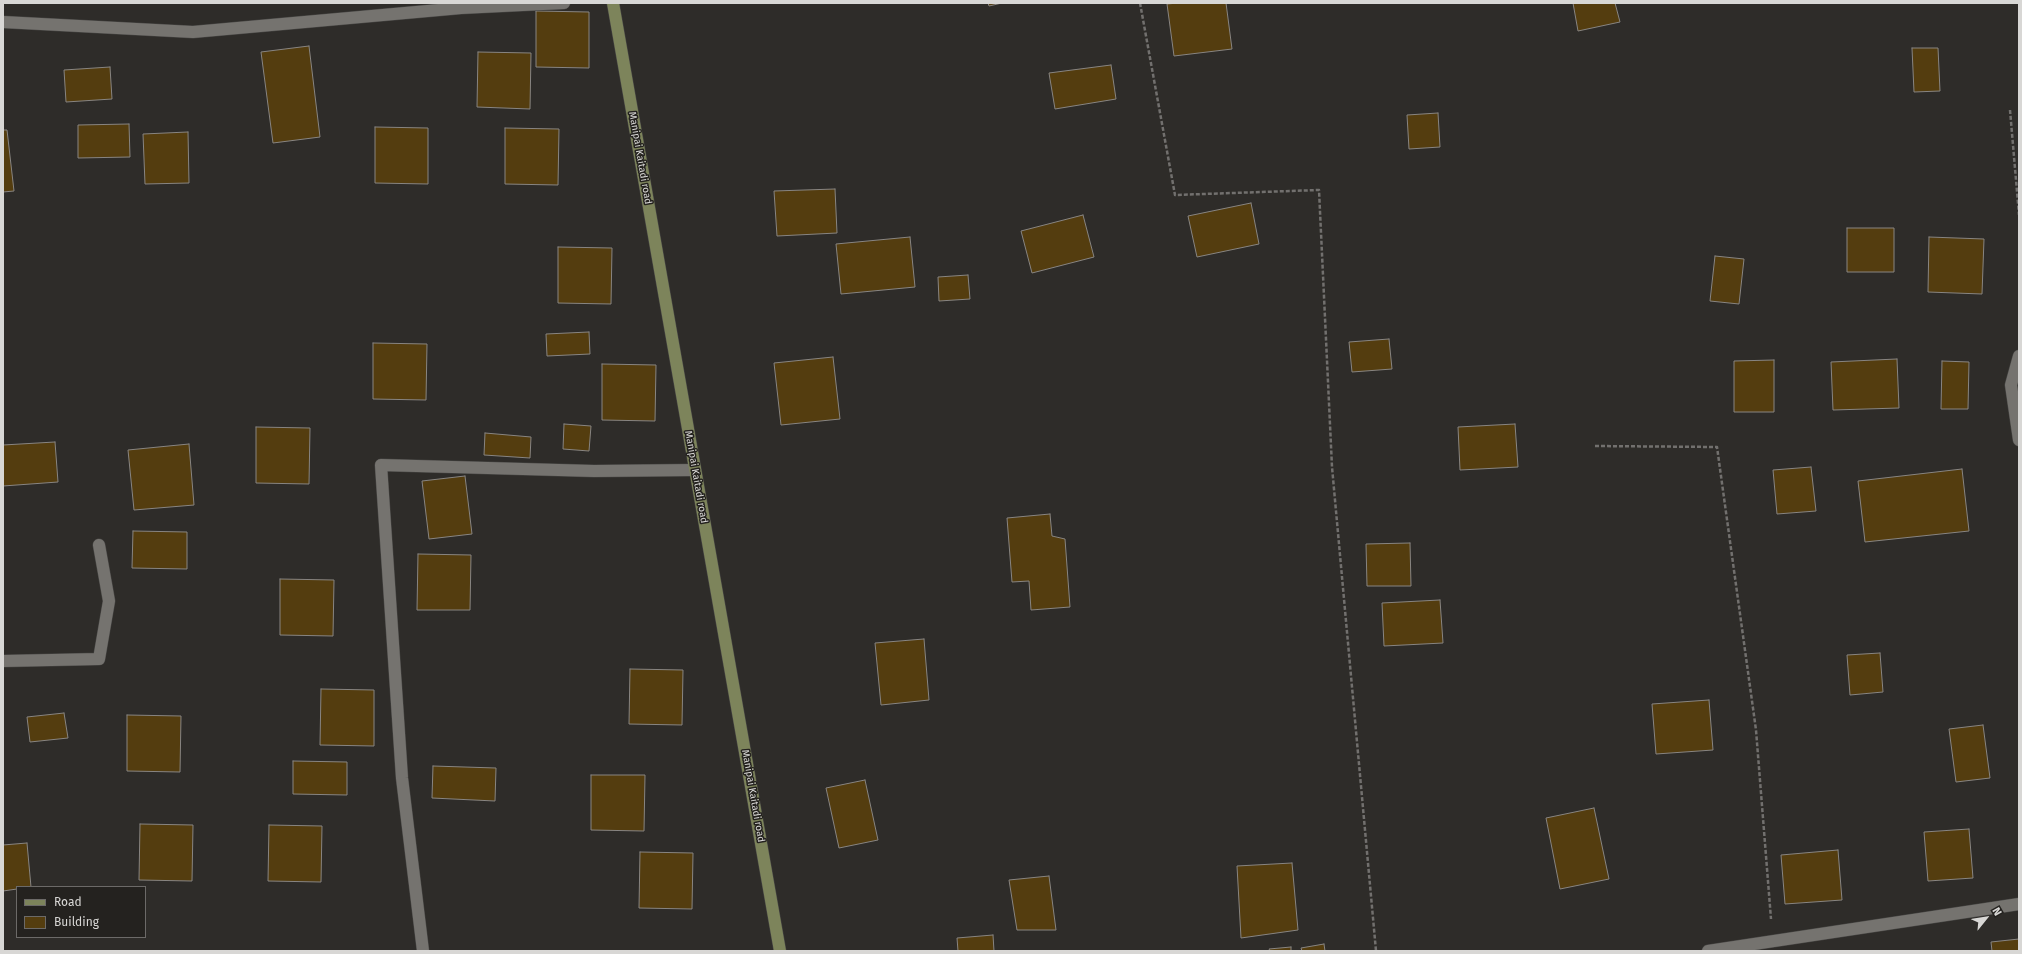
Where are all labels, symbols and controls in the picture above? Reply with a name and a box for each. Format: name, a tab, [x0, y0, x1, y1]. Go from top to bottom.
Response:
street label: Manipai Kaitadi road	[626, 111, 654, 205]
street label: Manipai Kaitadi road	[682, 430, 710, 524]
street label: Manipai Kaitadi road	[739, 749, 767, 843]
legend	[16, 886, 146, 938]
text: Road	[54, 895, 82, 909]
north arrow	[1966, 898, 2006, 938]
text: N	[1989, 905, 2004, 918]
text: Building	[54, 915, 99, 929]

